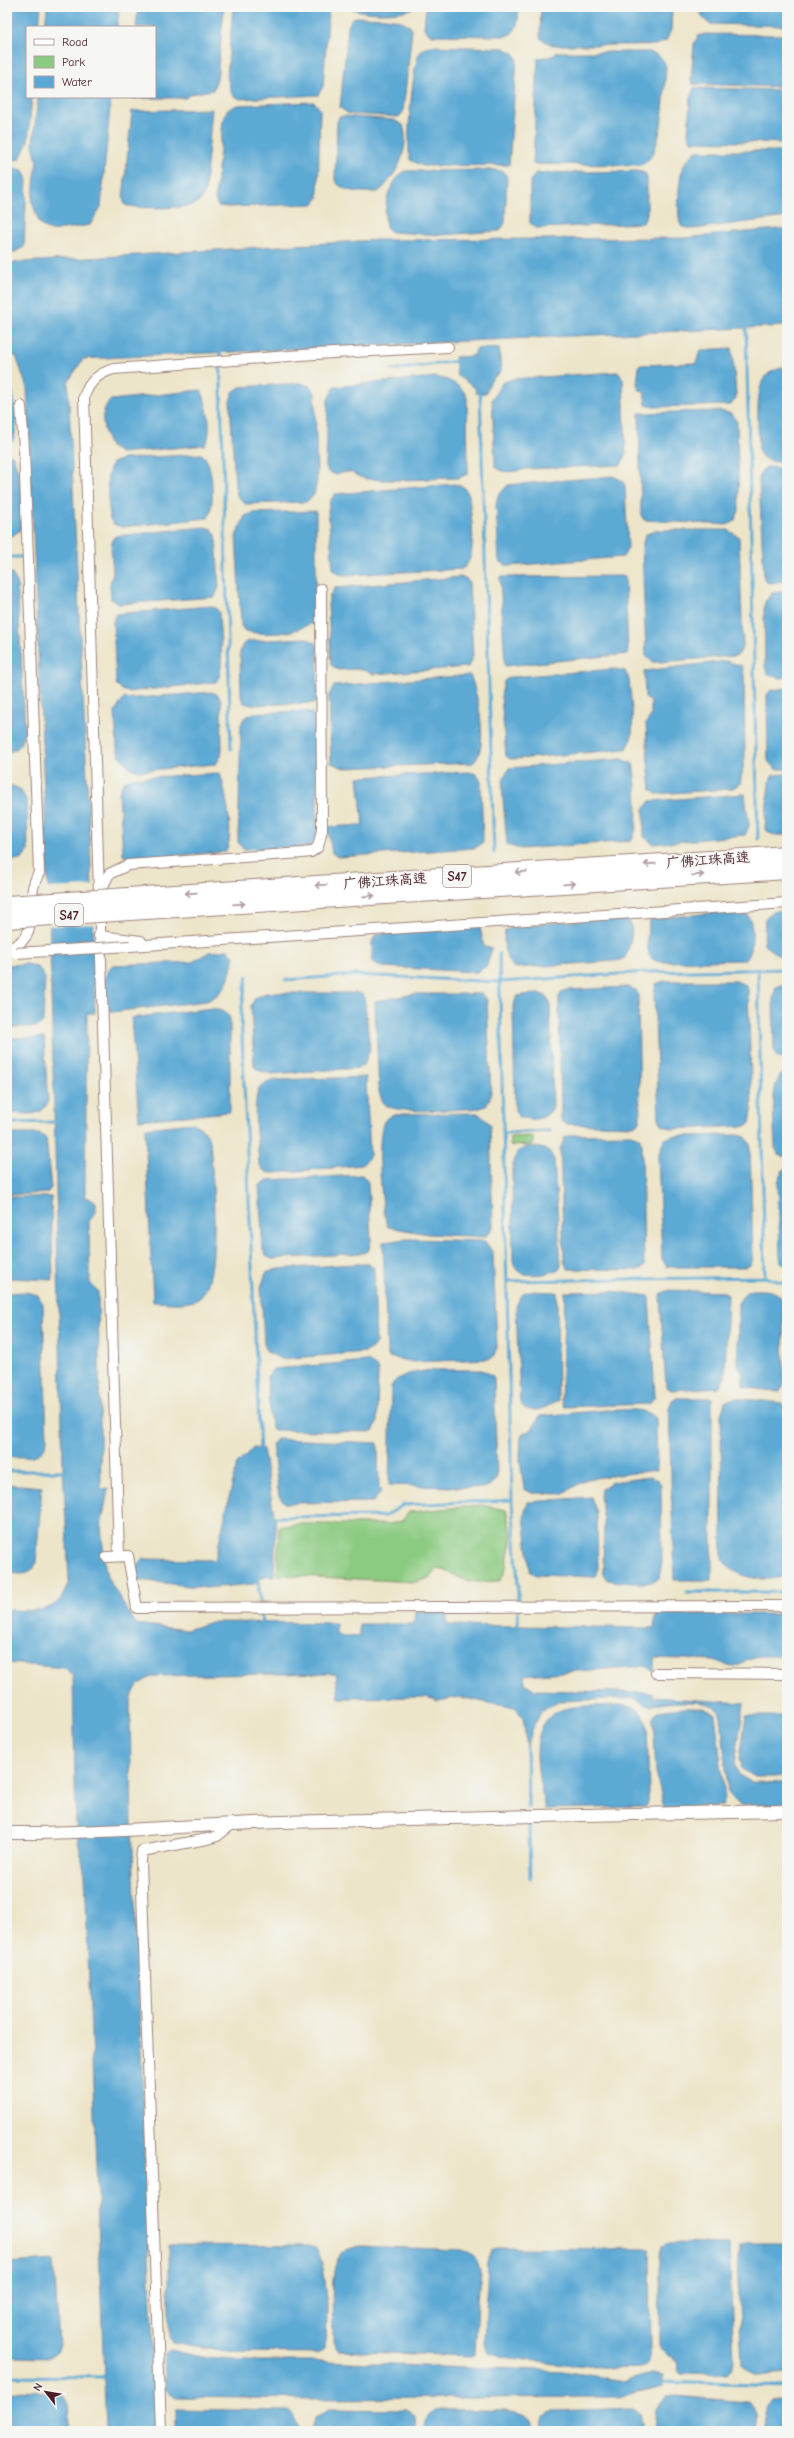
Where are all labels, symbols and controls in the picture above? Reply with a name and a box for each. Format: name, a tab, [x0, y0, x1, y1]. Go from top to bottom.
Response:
legend	[26, 26, 156, 98]
text: Road	[62, 35, 88, 49]
text: Park	[62, 55, 85, 69]
text: Water	[62, 75, 92, 89]
street label: 广佛江珠高速	[666, 849, 750, 871]
one-way arrow	[644, 860, 657, 867]
road number: S47	[443, 865, 471, 887]
one-way arrow	[515, 868, 528, 876]
street label: 广佛江珠高速	[343, 870, 427, 892]
one-way arrow	[691, 872, 704, 879]
one-way arrow	[562, 880, 575, 887]
one-way arrow	[315, 881, 328, 888]
one-way arrow	[185, 890, 198, 897]
one-way arrow	[362, 892, 375, 900]
one-way arrow	[232, 901, 245, 908]
road number: S47	[55, 904, 83, 926]
north arrow	[26, 2372, 66, 2412]
text: N	[30, 2381, 45, 2394]

